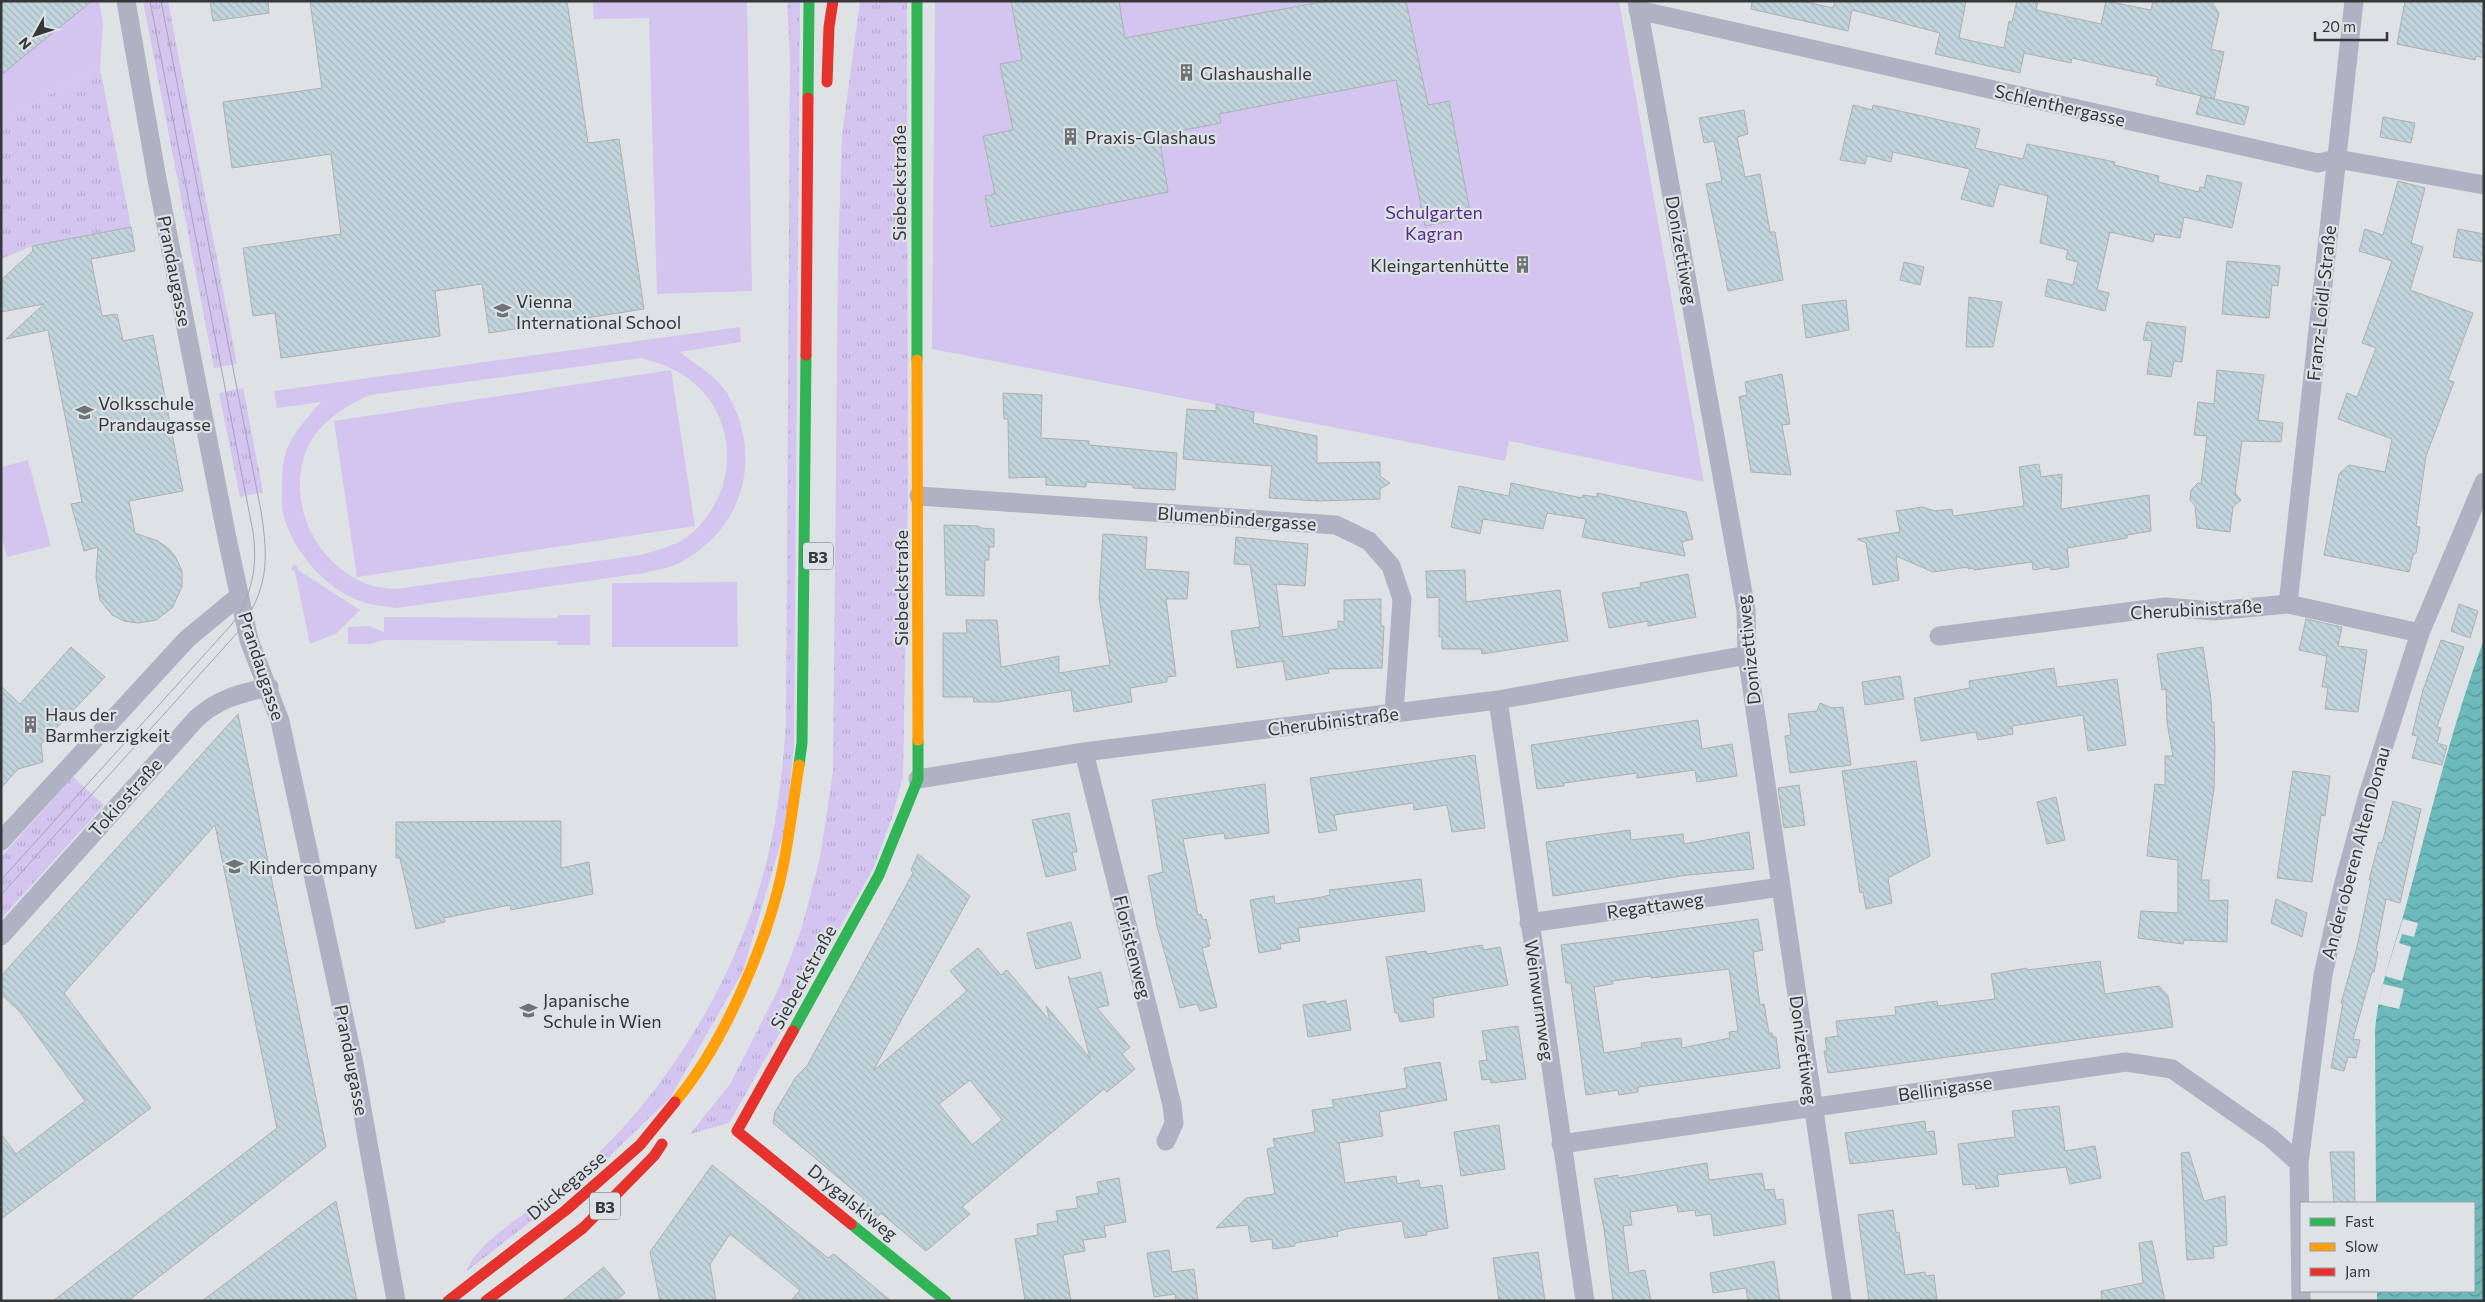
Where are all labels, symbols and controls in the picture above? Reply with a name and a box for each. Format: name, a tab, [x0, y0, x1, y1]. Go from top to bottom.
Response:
north arrow	[10, 10, 60, 60]
scale bar	[2315, 10, 2388, 42]
text: 20 m	[2322, 17, 2356, 35]
text: N	[15, 34, 35, 53]
place label: Glashaushalle	[1200, 62, 1312, 84]
building icon: Glashaushalle	[1176, 63, 1196, 83]
street label: Schlenthergasse	[1993, 79, 2127, 131]
street label: Siebeckstraße	[888, 125, 910, 241]
place label: Praxis-Glashaus	[1085, 126, 1216, 148]
building icon: Praxis-Glashaus	[1061, 127, 1081, 147]
street label: Donizettiweg	[1662, 194, 1702, 306]
park label: Schulgarten Kagran	[1385, 201, 1483, 244]
street label: Prandaugasse	[153, 214, 197, 328]
street label: Franz-Loidl-Straße	[2302, 224, 2340, 382]
place label: Kleingartenhütte	[1370, 254, 1509, 276]
building icon: Kleingartenhütte	[1513, 255, 1533, 275]
place label: Vienna International School	[516, 290, 681, 333]
school or university icon: Vienna International School	[492, 301, 512, 321]
place label: Volksschule Prandaugasse	[98, 392, 211, 435]
school or university icon: Volksschule Prandaugasse	[74, 403, 94, 423]
street label: Blumenbindergasse	[1157, 501, 1317, 535]
street label: Siebeckstraße	[890, 530, 912, 646]
road number: B3	[803, 542, 833, 570]
street label: Donizettiweg	[1731, 594, 1765, 706]
street label: Cherubinistraße	[2130, 595, 2262, 623]
street label: Prandaugasse	[234, 609, 290, 723]
street label: Cherubinistraße	[1266, 702, 1400, 740]
place label: Haus der Barmherzigkeit	[45, 703, 170, 746]
building icon: Haus der Barmherzigkeit	[21, 714, 41, 734]
street label: An der oberen Alten Donau	[2316, 744, 2394, 962]
street label: Tokiostraße	[84, 753, 166, 841]
place label: Kindercompany	[249, 856, 378, 878]
school or university icon: Kindercompany	[225, 857, 245, 877]
street label: Regattaweg	[1605, 887, 1705, 923]
street label: Floristenweg	[1110, 893, 1157, 1001]
street label: Siebeckstraße	[765, 921, 841, 1033]
street label: Weinwurmweg	[1521, 938, 1559, 1062]
place label: Japanische Schule in Wien	[543, 989, 662, 1032]
street label: Donizettiweg	[1785, 994, 1823, 1106]
school or university icon: Japanische Schule in Wien	[519, 1000, 539, 1020]
street label: Prandaugasse	[330, 1003, 374, 1117]
street label: Bellinigasse	[1897, 1071, 1993, 1105]
street label: Dückegasse	[522, 1146, 610, 1224]
street label: Drygalskiweg	[804, 1159, 902, 1245]
road number: B3	[590, 1192, 620, 1220]
legend	[2300, 1202, 2475, 1292]
text: Fast	[2345, 1212, 2374, 1230]
text: Slow	[2345, 1237, 2378, 1255]
text: Jam	[2345, 1262, 2370, 1280]

